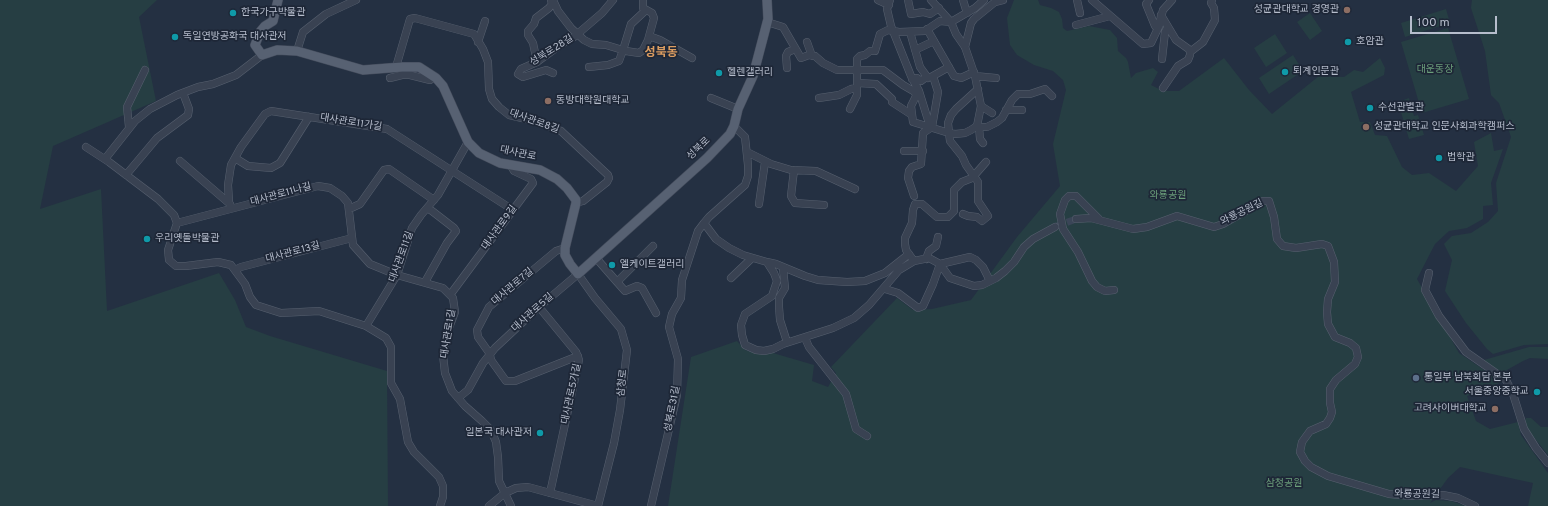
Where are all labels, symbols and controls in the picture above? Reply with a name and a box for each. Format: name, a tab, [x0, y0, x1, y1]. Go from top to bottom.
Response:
place label: 성균관대학교 경영관	[1254, 4, 1339, 16]
marker: 성균관대학교 경영관	[1342, 5, 1352, 15]
place label: 한국가구박물관	[241, 7, 305, 19]
marker: 한국가구박물관	[228, 8, 238, 18]
scale bar	[1412, 8, 1499, 34]
text: 100 m	[1417, 15, 1450, 31]
place label: 독일연방공화국 대사관저	[183, 31, 287, 43]
marker: 독일연방공화국 대사관저	[170, 32, 180, 42]
street label: 성북로28길	[528, 33, 576, 69]
place label: 호암관	[1356, 36, 1384, 48]
marker: 호암관	[1343, 37, 1353, 47]
district label: 성북동	[644, 47, 678, 61]
park label: 대운동장	[1417, 64, 1453, 76]
place label: 퇴계인문관	[1293, 66, 1339, 78]
place label: 헬렌갤러리	[727, 67, 773, 79]
marker: 퇴계인문관	[1280, 67, 1290, 77]
marker: 헬렌갤러리	[714, 68, 724, 78]
place label: 동방대학원대학교	[556, 95, 630, 107]
marker: 동방대학원대학교	[543, 96, 553, 106]
place label: 수선관별관	[1378, 102, 1424, 114]
marker: 수선관별관	[1365, 103, 1375, 113]
street label: 대사관로8길	[507, 107, 561, 137]
street label: 대사관로11가길	[319, 112, 383, 134]
place label: 성균관대학교 인문사회과학캠퍼스	[1374, 121, 1514, 133]
marker: 성균관대학교 인문사회과학캠퍼스	[1361, 122, 1371, 132]
street label: 성북로	[685, 135, 713, 163]
street label: 대사관로	[499, 144, 537, 164]
place label: 법학관	[1447, 152, 1475, 164]
marker: 법학관	[1434, 153, 1444, 163]
street label: 대사관로11나길	[249, 181, 313, 209]
park label: 와룡공원	[1150, 190, 1186, 202]
street label: 와룡공원길	[1219, 198, 1265, 228]
street label: 대사관로9길	[480, 203, 520, 253]
street label: 대사관로11길	[387, 230, 417, 284]
place label: 우리옛돌박물관	[155, 233, 219, 245]
marker: 우리옛돌박물관	[142, 234, 152, 244]
street label: 대사관로13길	[265, 240, 321, 266]
place label: 엘케이트갤러리	[620, 259, 684, 271]
marker: 엘케이트갤러리	[607, 260, 617, 270]
street label: 대사관로7길	[490, 266, 536, 308]
street label: 대사관로5길	[510, 291, 556, 335]
street label: 대사관로1길	[439, 309, 459, 359]
street label: 대사관로5가길	[560, 363, 584, 425]
street label: 삼청로	[616, 369, 630, 397]
place label: 통일부 남북회담 본부	[1424, 372, 1511, 384]
marker: 통일부 남북회담 본부	[1411, 373, 1421, 383]
street label: 성북로31길	[663, 385, 683, 433]
place label: 서울중앙중학교	[1465, 386, 1529, 398]
marker: 서울중앙중학교	[1532, 387, 1542, 397]
place label: 고려사이버대학교	[1413, 403, 1487, 415]
marker: 고려사이버대학교	[1490, 404, 1500, 414]
place label: 일본국 대사관저	[465, 427, 532, 439]
marker: 일본국 대사관저	[535, 428, 545, 438]
park label: 삼청공원	[1266, 478, 1302, 490]
street label: 와룡공원길	[1394, 489, 1440, 501]

